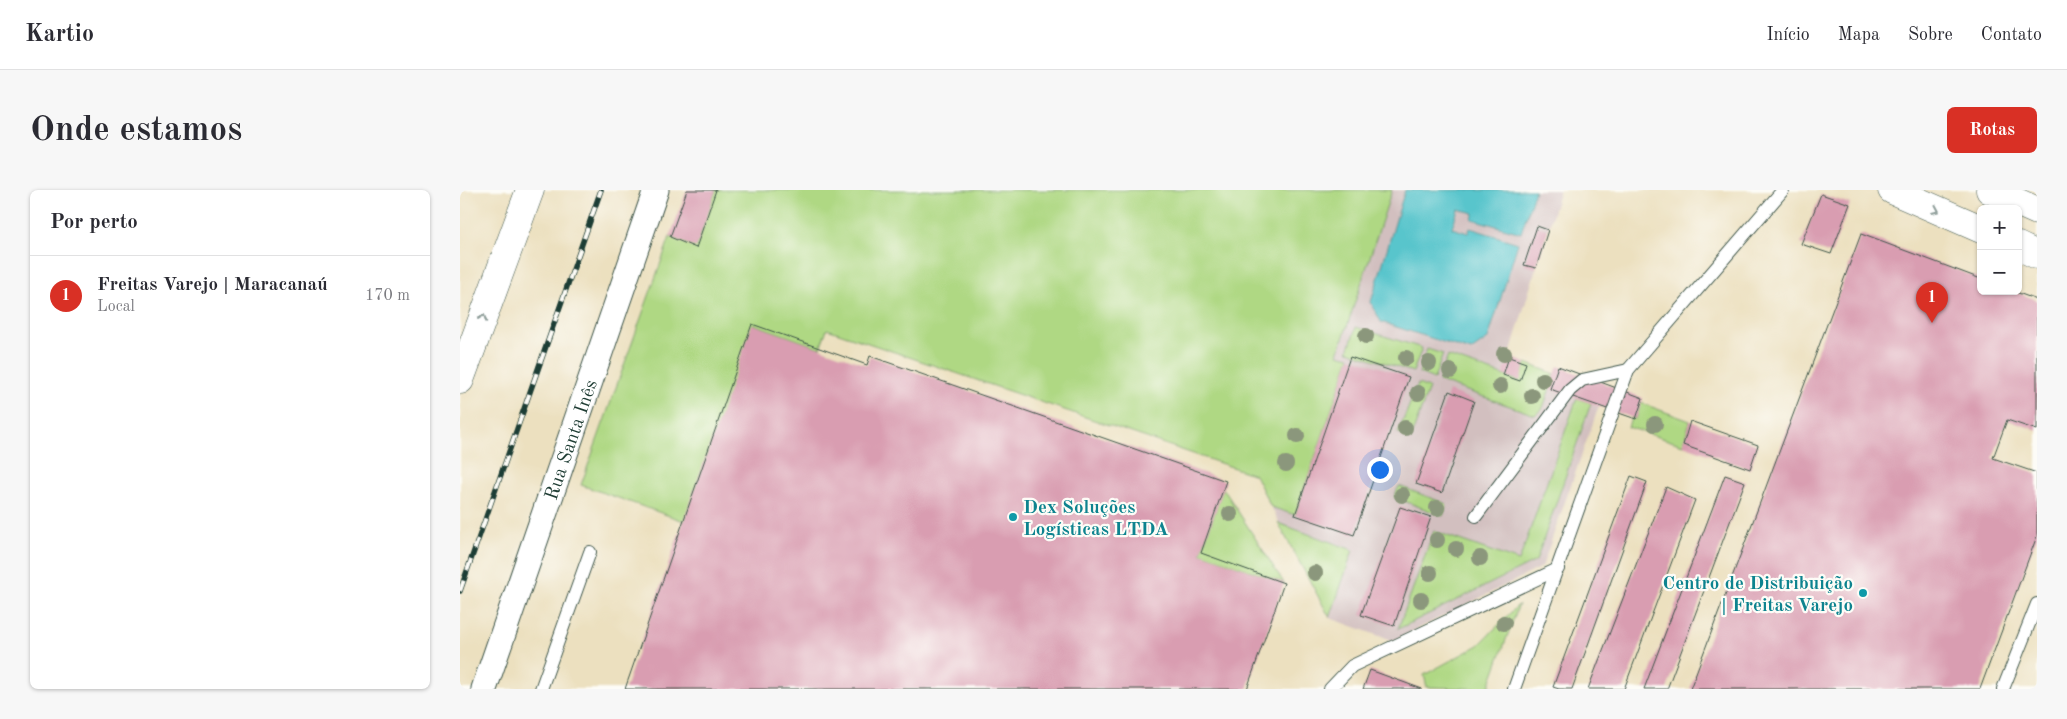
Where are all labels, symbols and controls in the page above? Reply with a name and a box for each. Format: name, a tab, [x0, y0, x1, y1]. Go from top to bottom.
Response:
text: Kartio	[25, 23, 94, 47]
text: Início	[1766, 26, 1810, 44]
text: Mapa	[1838, 26, 1880, 44]
text: Sobre	[1908, 26, 1953, 44]
text: Contato	[1981, 26, 2042, 44]
button: Rotas	[1947, 107, 2037, 153]
text: Onde estamos	[30, 113, 242, 148]
one-way arrow	[1931, 203, 1940, 214]
map controls	[1977, 205, 2022, 295]
button: +	[1977, 205, 2022, 250]
text: Por perto	[50, 212, 138, 233]
button: −	[1977, 250, 2022, 295]
text: Freitas Varejo | Maracanaú	[97, 276, 328, 295]
pin: 1	[1916, 282, 1948, 323]
text: 1	[61, 288, 71, 304]
text: 170 m	[365, 288, 410, 304]
text: Local	[97, 299, 135, 315]
one-way arrow	[477, 314, 487, 323]
street label: Rua Santa Inês	[543, 378, 602, 503]
your location	[1367, 457, 1393, 483]
place label: Dex Soluções Logísticas LTDA	[1023, 499, 1169, 540]
marker: Dex Soluções Logísticas LTDA	[1007, 511, 1019, 523]
place label: Centro de Distribuição | Freitas Varejo	[1663, 575, 1853, 616]
marker: Centro de Distribuição | Freitas Varejo	[1857, 587, 1869, 599]

